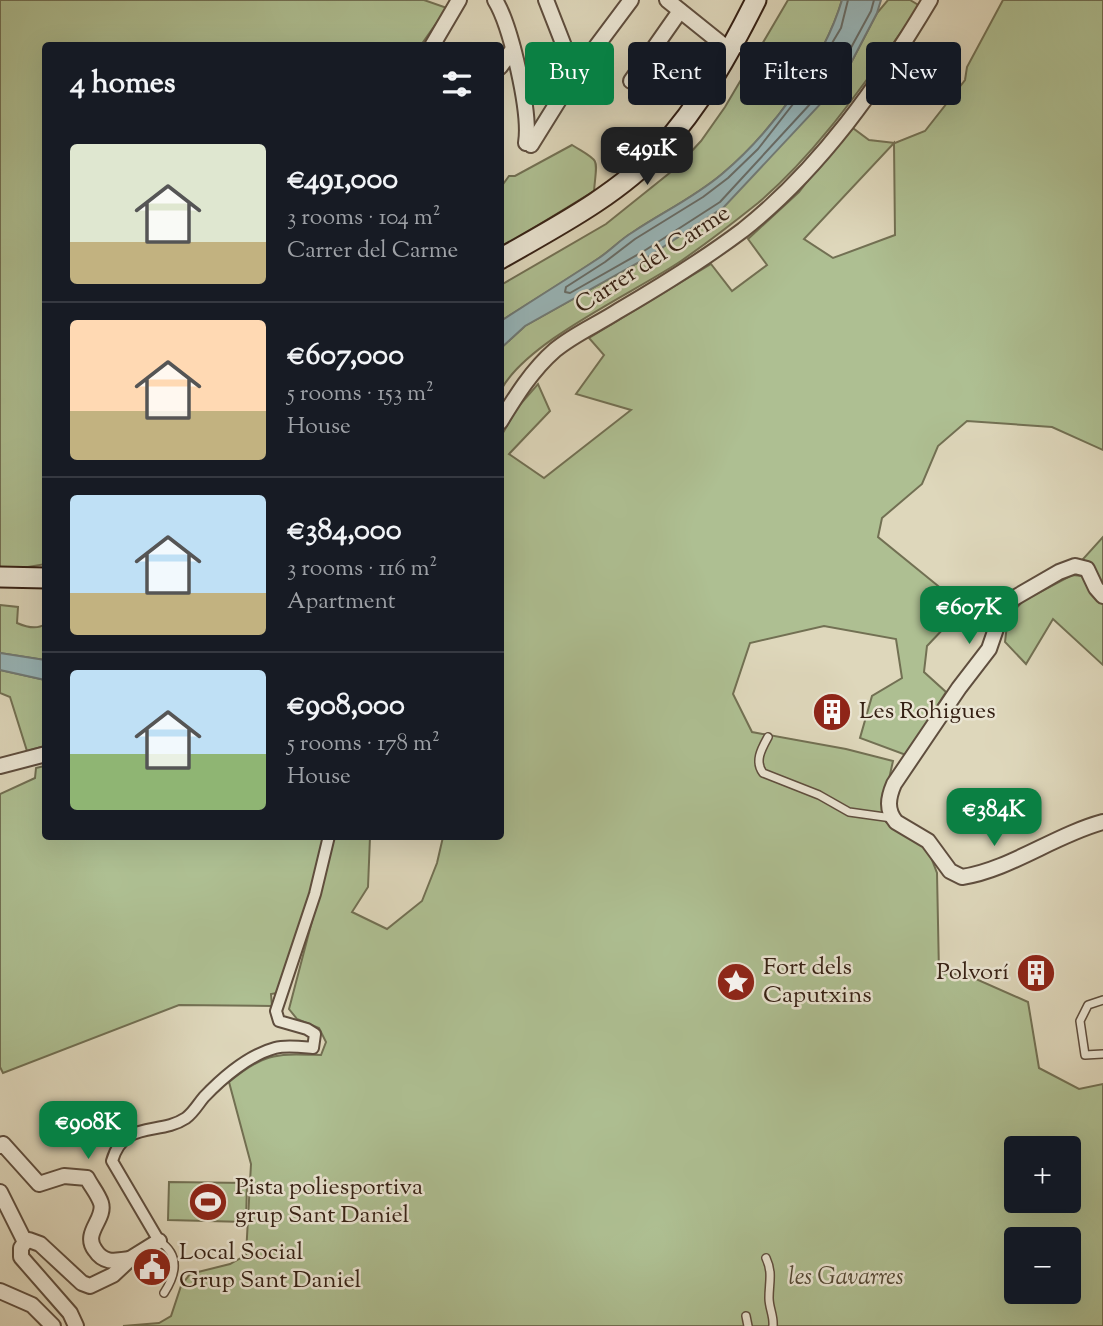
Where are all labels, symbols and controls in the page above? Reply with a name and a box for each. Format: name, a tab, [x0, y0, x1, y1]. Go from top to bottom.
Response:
chip: Buy	[525, 42, 614, 105]
chip: Rent	[628, 42, 726, 105]
chip: Filters	[740, 42, 852, 105]
chip: New	[866, 42, 961, 105]
text: 4 homes	[70, 63, 176, 106]
icon: filters	[438, 65, 476, 103]
pin: €491K	[598, 128, 696, 187]
text: €491K	[617, 133, 677, 166]
text: €491,000	[287, 159, 398, 202]
icon: home	[126, 172, 210, 256]
street label: Carrer del Carme	[569, 197, 737, 323]
text: 3 rooms · 104 m²	[287, 202, 441, 235]
text: Carrer del Carme	[287, 235, 458, 268]
text: €607,000	[287, 335, 404, 378]
icon: home	[126, 348, 210, 432]
text: 5 rooms · 153 m²	[287, 378, 434, 411]
text: House	[287, 411, 351, 444]
text: €384,000	[287, 510, 402, 553]
icon: home	[126, 523, 210, 607]
text: 3 rooms · 116 m²	[287, 553, 437, 586]
text: Apartment	[287, 586, 396, 619]
pin: €607K	[920, 586, 1018, 646]
text: €607K	[936, 592, 1002, 625]
text: €908,000	[287, 685, 405, 728]
building icon: Les Rohigues	[811, 691, 853, 733]
place label: Les Rohigues	[859, 695, 996, 729]
icon: home	[126, 698, 210, 782]
text: 5 rooms · 178 m²	[287, 728, 440, 761]
text: House	[287, 761, 351, 794]
pin: €384K	[945, 788, 1043, 848]
text: €384K	[963, 794, 1025, 827]
place label: Fort dels Caputxins	[763, 951, 872, 1013]
building icon: Polvorí	[1015, 952, 1057, 994]
place label: Polvorí	[936, 956, 1009, 990]
place icon: Fort dels Caputxins	[715, 961, 757, 1003]
pin: €908K	[39, 1102, 137, 1161]
text: €908K	[55, 1107, 121, 1140]
map controls	[1004, 1136, 1081, 1304]
button: +	[1004, 1136, 1081, 1213]
place label: Pista poliesportiva grup Sant Daniel	[235, 1171, 423, 1233]
sports icon: Pista poliesportiva grup Sant Daniel	[187, 1181, 229, 1223]
button: −	[1004, 1227, 1081, 1304]
place label: Local Social Grup Sant Daniel	[179, 1236, 362, 1298]
public building icon: Local Social Grup Sant Daniel	[131, 1246, 173, 1288]
park label: les Gavarres	[789, 1261, 903, 1295]

